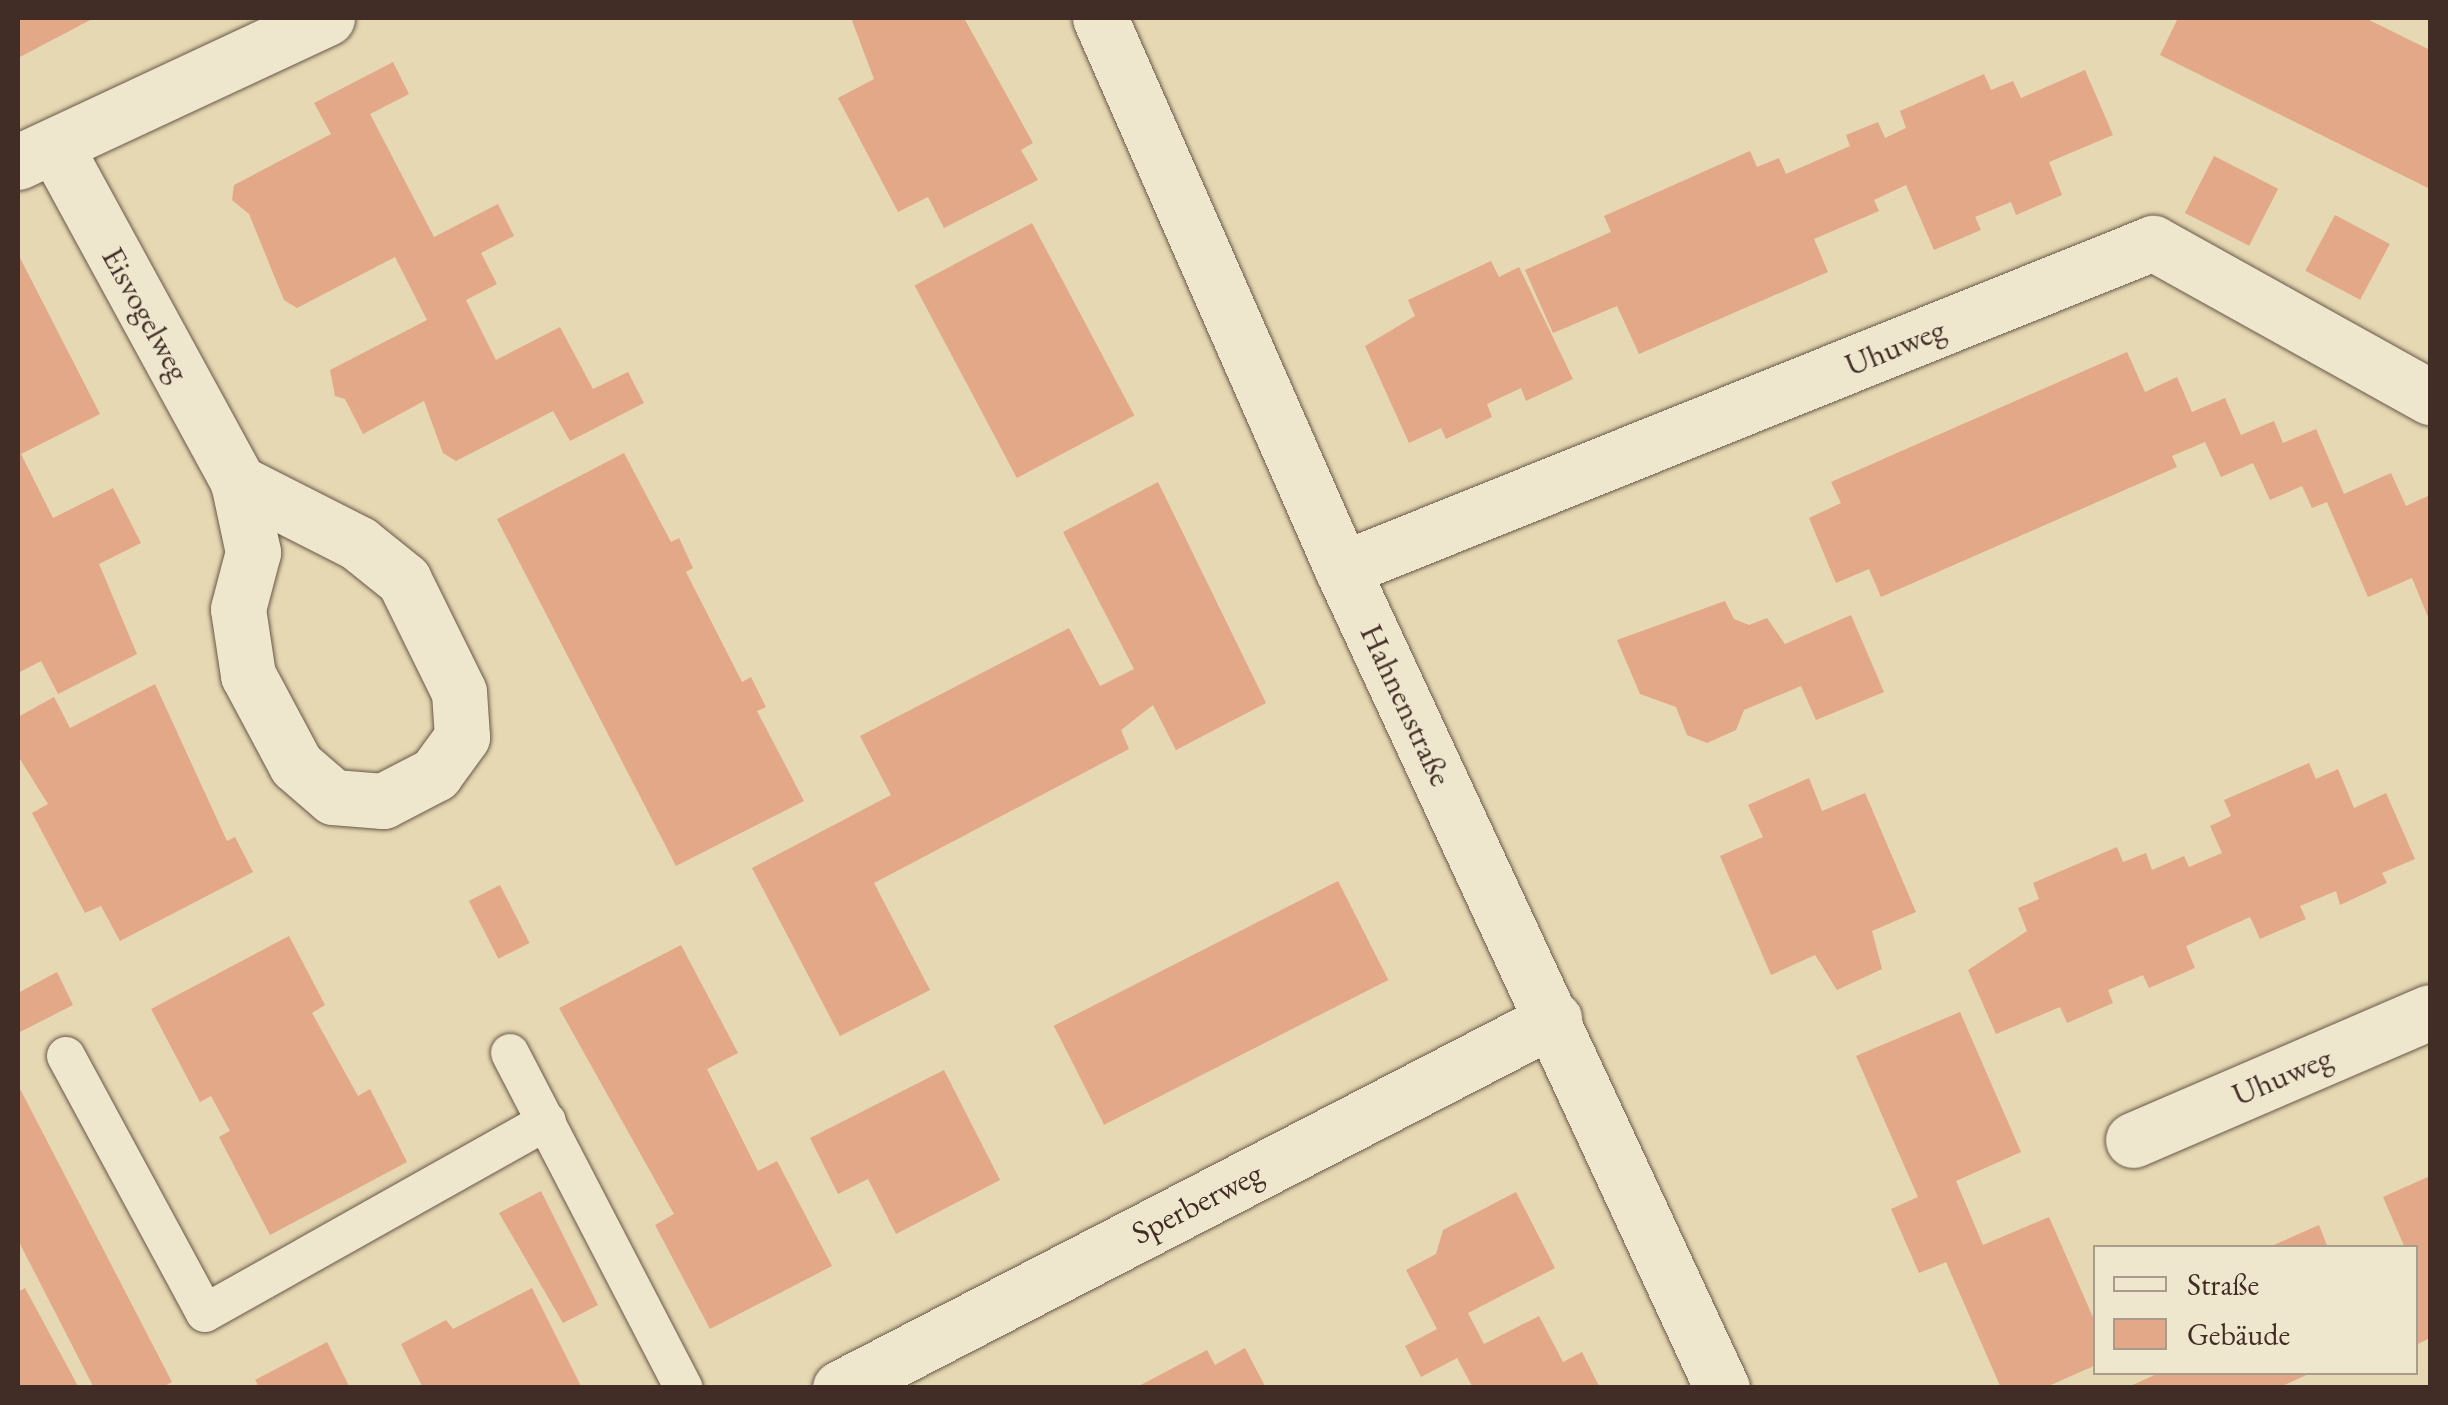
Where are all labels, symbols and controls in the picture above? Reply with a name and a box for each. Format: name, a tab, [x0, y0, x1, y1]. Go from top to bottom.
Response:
street label: Eisvogelweg	[94, 240, 198, 388]
street label: Uhuweg	[1839, 310, 1951, 384]
street label: Hahnenstraße	[1352, 618, 1460, 792]
street label: Uhuweg	[2226, 1038, 2338, 1114]
street label: Sperberweg	[1125, 1154, 1269, 1252]
legend	[2093, 1245, 2418, 1375]
text: Straße	[2187, 1265, 2259, 1304]
text: Gebäude	[2187, 1315, 2290, 1354]

